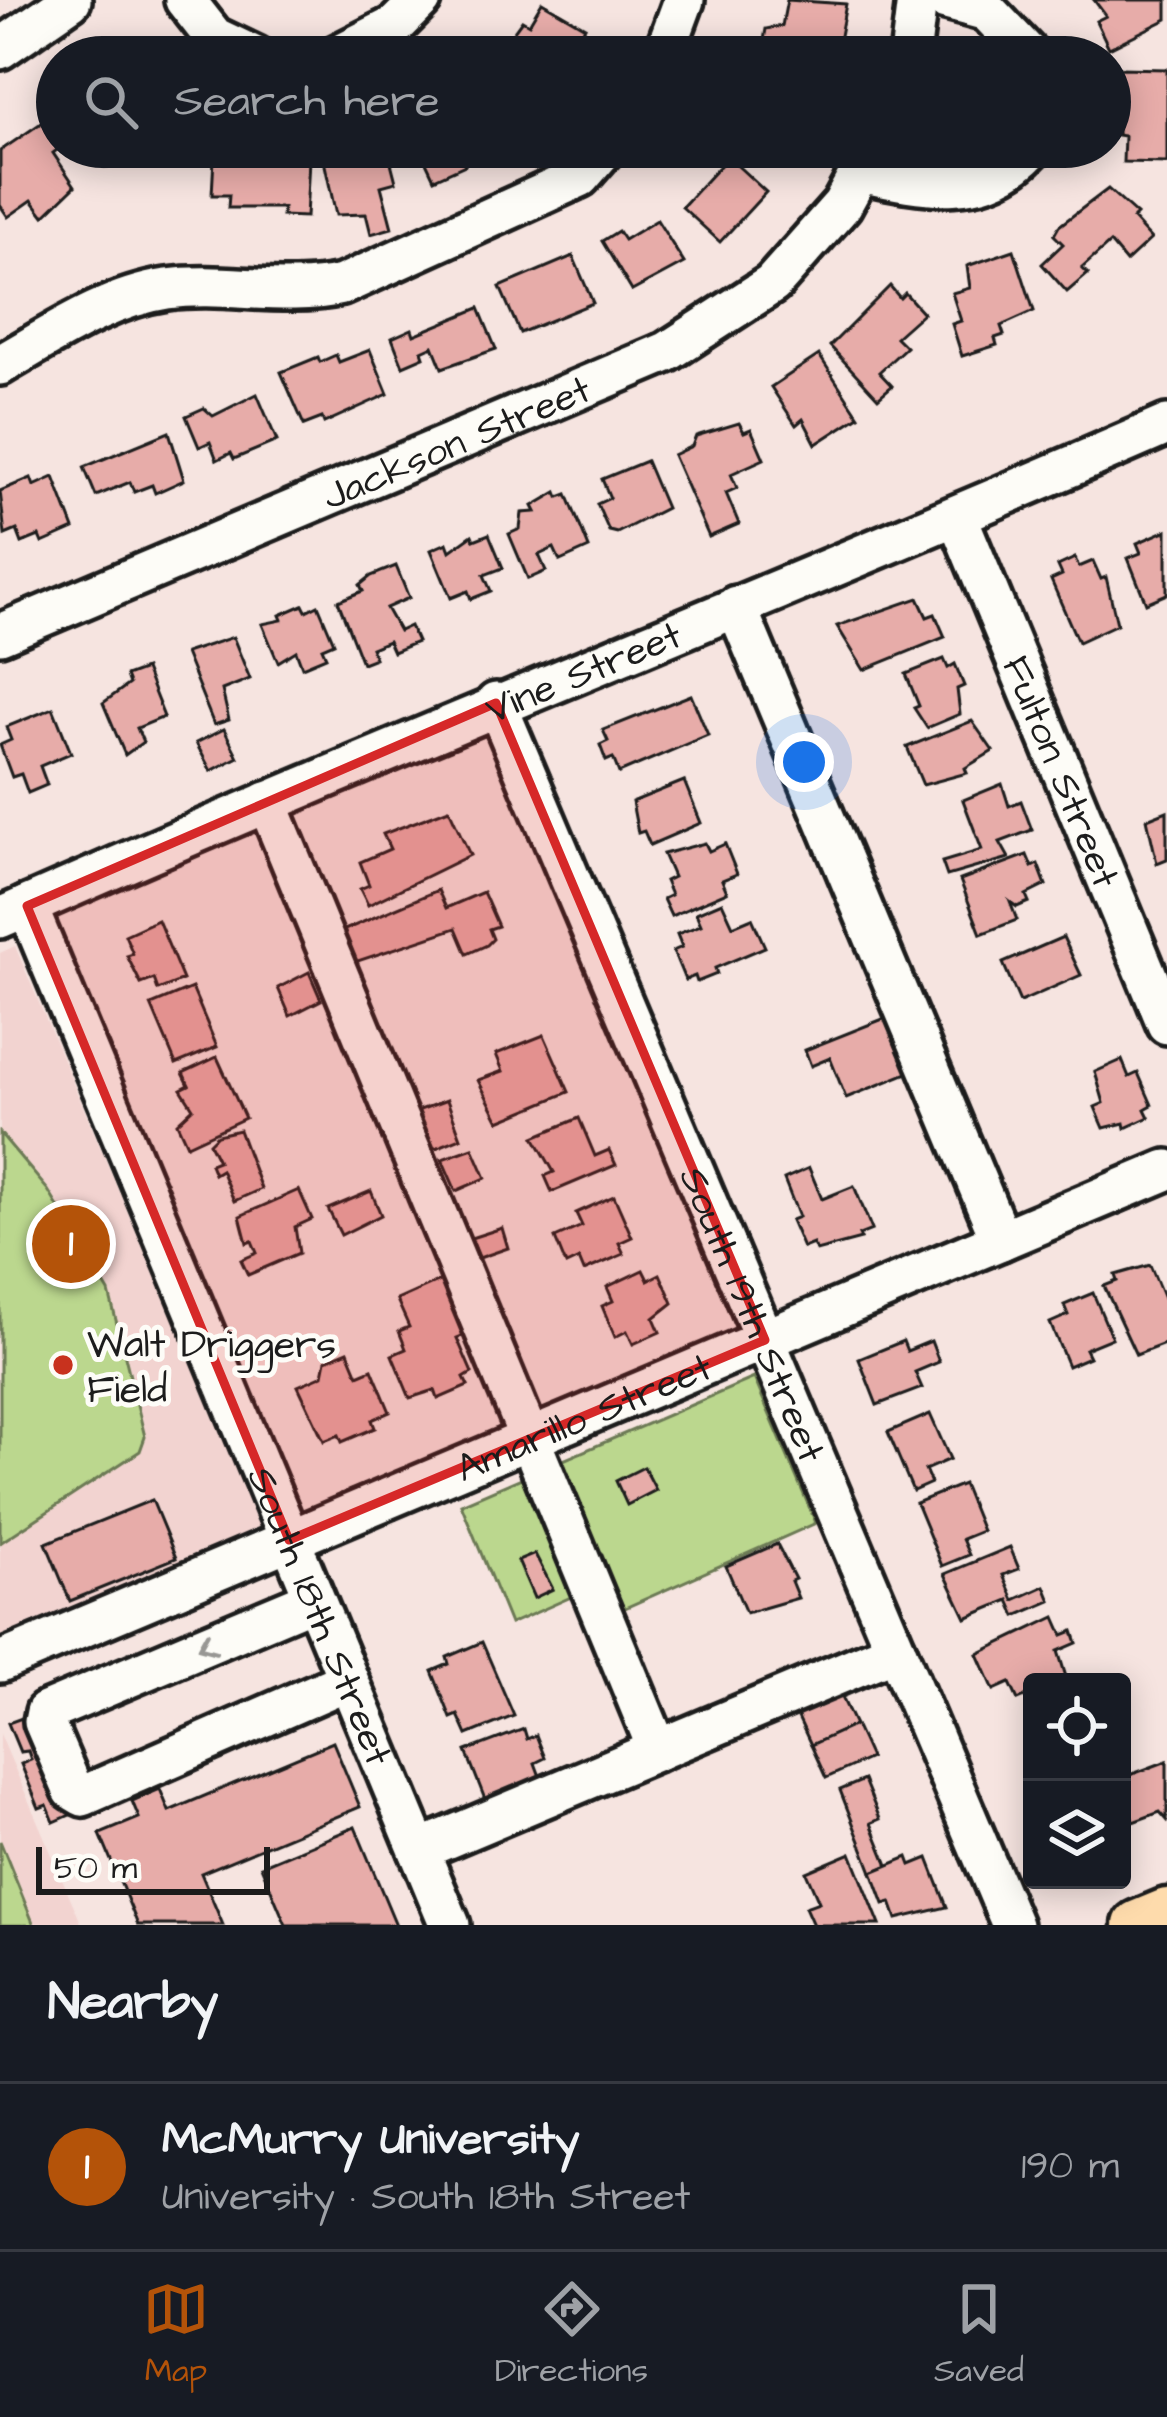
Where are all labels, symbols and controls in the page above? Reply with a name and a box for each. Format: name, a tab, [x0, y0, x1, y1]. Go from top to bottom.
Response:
search box	[36, 36, 1131, 168]
icon: search	[78, 69, 144, 135]
text: Search here	[174, 71, 440, 133]
street label: Jackson Street	[315, 363, 600, 525]
street label: Vine Street	[478, 609, 690, 738]
street label: Fulton Street	[988, 648, 1132, 896]
your location	[774, 732, 834, 792]
street label: South 19th Street	[665, 1159, 838, 1471]
pin: 1	[32, 1199, 110, 1289]
place label: Walt Driggers Field	[87, 1319, 336, 1418]
street label: Amarillo Street	[448, 1341, 721, 1497]
marker: Walt Driggers Field	[50, 1352, 76, 1378]
street label: South 18th Street	[233, 1459, 405, 1774]
one-way arrow	[197, 1630, 219, 1654]
map controls	[1023, 1673, 1131, 1889]
button: locate	[1023, 1673, 1131, 1781]
button: layers	[1023, 1781, 1131, 1889]
scale bar	[36, 1841, 270, 1894]
text: 50 m	[54, 1845, 137, 1891]
text: Nearby	[48, 1968, 218, 2039]
text: McMurry University	[162, 2109, 580, 2171]
text: 1	[85, 2140, 90, 2194]
text: 190 m	[1021, 2140, 1119, 2194]
text: University · South 18th Street	[162, 2171, 690, 2225]
tab: Map	[143, 2276, 209, 2394]
tab: Directions	[495, 2276, 648, 2394]
tab: Saved	[934, 2276, 1024, 2394]

